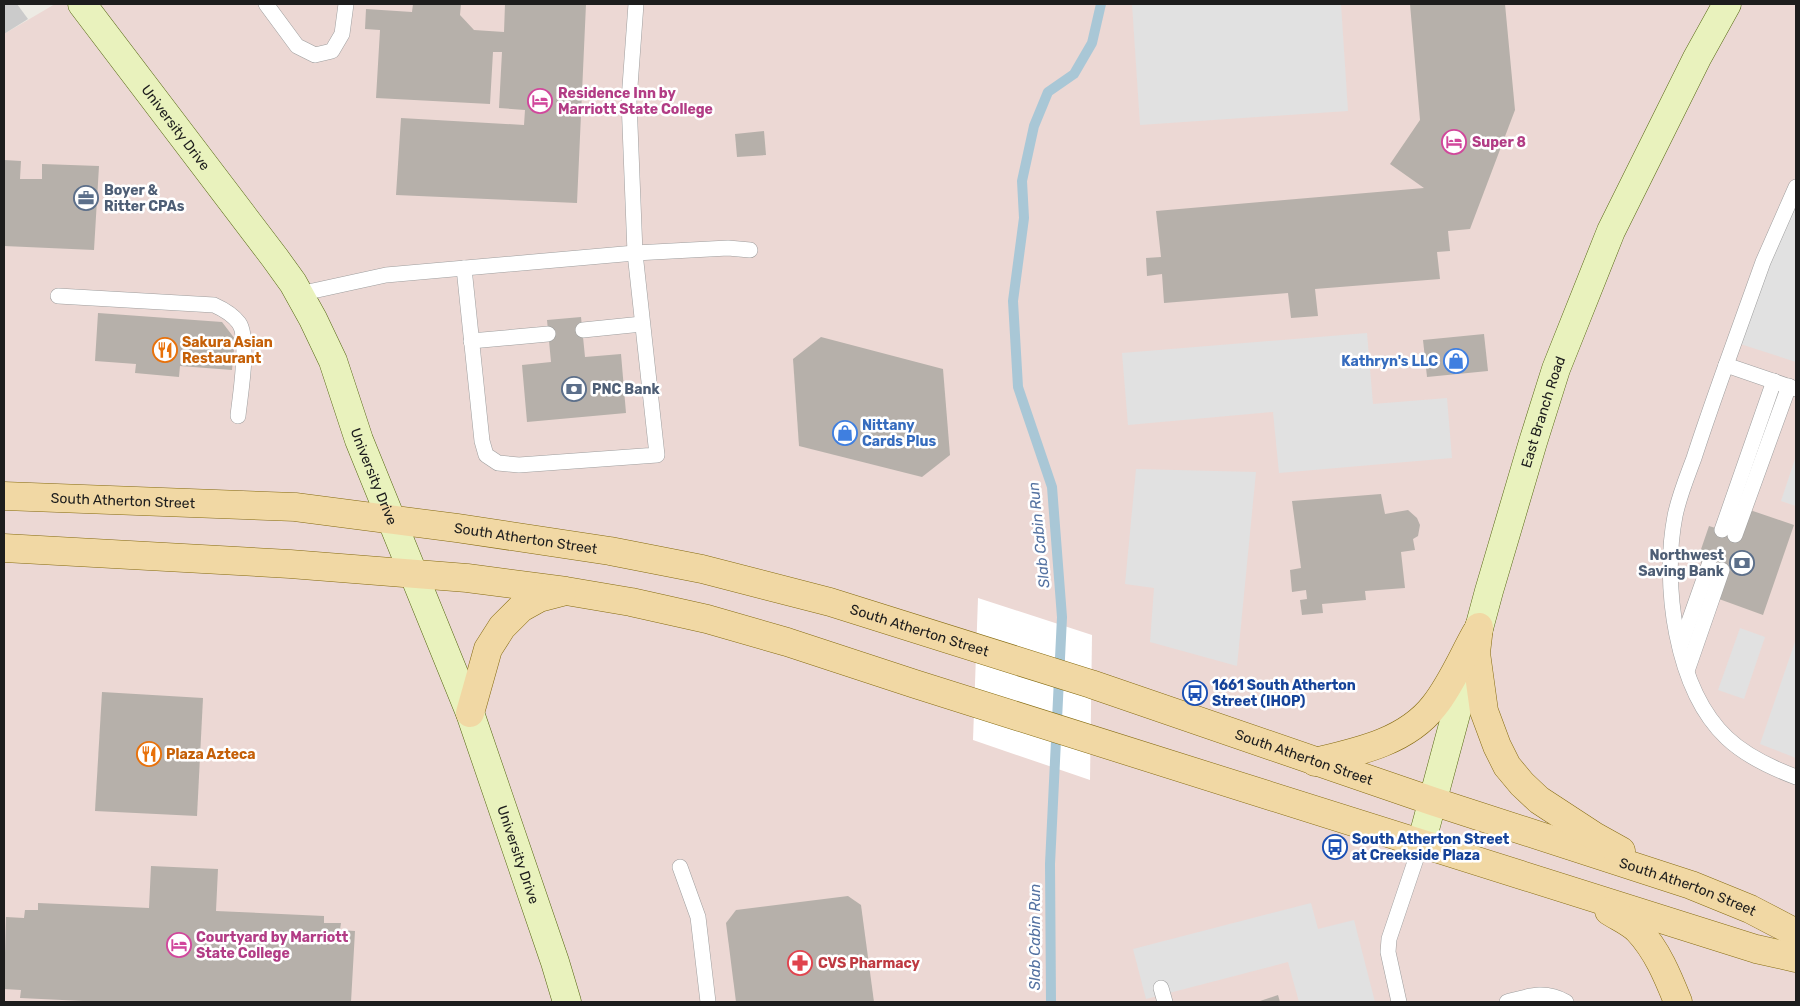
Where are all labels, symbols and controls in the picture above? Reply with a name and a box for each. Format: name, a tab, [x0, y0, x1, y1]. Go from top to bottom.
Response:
street label: University Drive	[138, 81, 214, 174]
place label: Residence Inn by Marriott State College	[558, 85, 713, 118]
hotel icon: Residence Inn by Marriott State College	[527, 88, 553, 114]
hotel icon: Super 8	[1441, 129, 1467, 155]
place label: Super 8	[1472, 134, 1526, 151]
place label: Boyer & Ritter CPAs	[104, 182, 185, 215]
office icon: Boyer & Ritter CPAs	[73, 185, 99, 211]
place label: Sakura Asian Restaurant	[182, 334, 273, 367]
restaurant icon: Sakura Asian Restaurant	[152, 337, 178, 363]
shop icon: Kathryn's LLC	[1443, 348, 1469, 374]
place label: Kathryn's LLC	[1341, 353, 1438, 370]
street label: East Branch Road	[1517, 354, 1569, 470]
bank icon: PNC Bank	[561, 376, 587, 402]
place label: PNC Bank	[592, 381, 660, 398]
place label: Nittany Cards Plus	[862, 417, 936, 450]
shop icon: Nittany Cards Plus	[832, 420, 858, 446]
street label: University Drive	[347, 426, 401, 527]
water label: Slab Cabin Run	[1024, 481, 1054, 589]
street label: South Atherton Street	[50, 489, 196, 512]
street label: South Atherton Street	[453, 519, 599, 558]
place label: Northwest Saving Bank	[1638, 547, 1725, 580]
bank icon: Northwest Saving Bank	[1729, 550, 1755, 576]
street label: South Atherton Street	[848, 600, 991, 660]
place label: 1661 South Atherton Street (IHOP)	[1212, 677, 1356, 710]
bus stop icon: 1661 South Atherton Street (IHOP)	[1182, 680, 1208, 706]
street label: South Atherton Street	[1233, 726, 1376, 789]
restaurant icon: Plaza Azteca	[136, 741, 162, 767]
place label: Plaza Azteca	[166, 746, 256, 763]
street label: University Drive	[494, 803, 543, 906]
place label: South Atherton Street at Creekside Plaza	[1352, 831, 1510, 864]
bus stop icon: South Atherton Street at Creekside Plaza	[1322, 834, 1348, 860]
street label: South Atherton Street	[1617, 854, 1760, 920]
water label: Slab Cabin Run	[1026, 884, 1044, 990]
place label: Courtyard by Marriott State College	[196, 929, 349, 962]
hotel icon: Courtyard by Marriott State College	[166, 932, 192, 958]
pharmacy icon: CVS Pharmacy	[787, 950, 813, 976]
place label: CVS Pharmacy	[818, 955, 920, 972]

